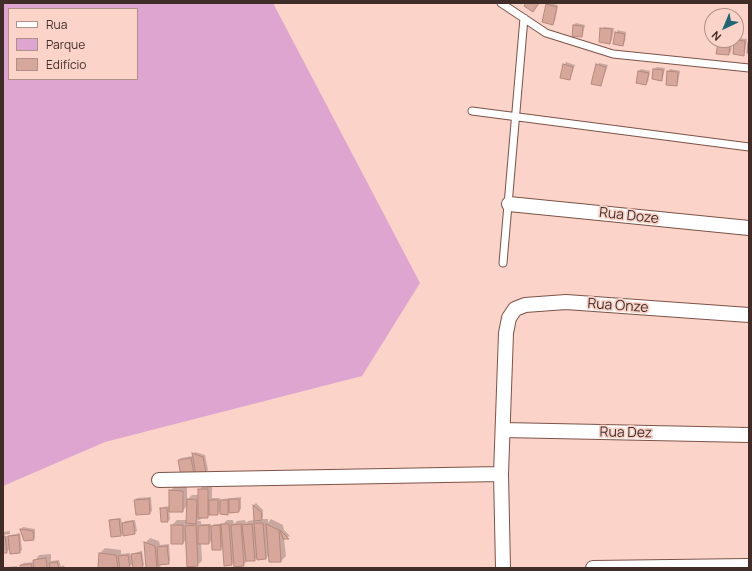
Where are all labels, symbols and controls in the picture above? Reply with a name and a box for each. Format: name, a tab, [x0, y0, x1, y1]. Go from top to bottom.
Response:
legend	[8, 8, 138, 80]
north arrow	[704, 8, 744, 48]
text: Rua	[46, 16, 67, 33]
text: N	[708, 28, 724, 44]
text: Parque	[46, 36, 85, 53]
text: Edifício	[46, 56, 86, 73]
street label: Rua Doze	[598, 205, 660, 227]
street label: Rua Onze	[587, 295, 649, 317]
street label: Rua Dez	[599, 424, 653, 442]

